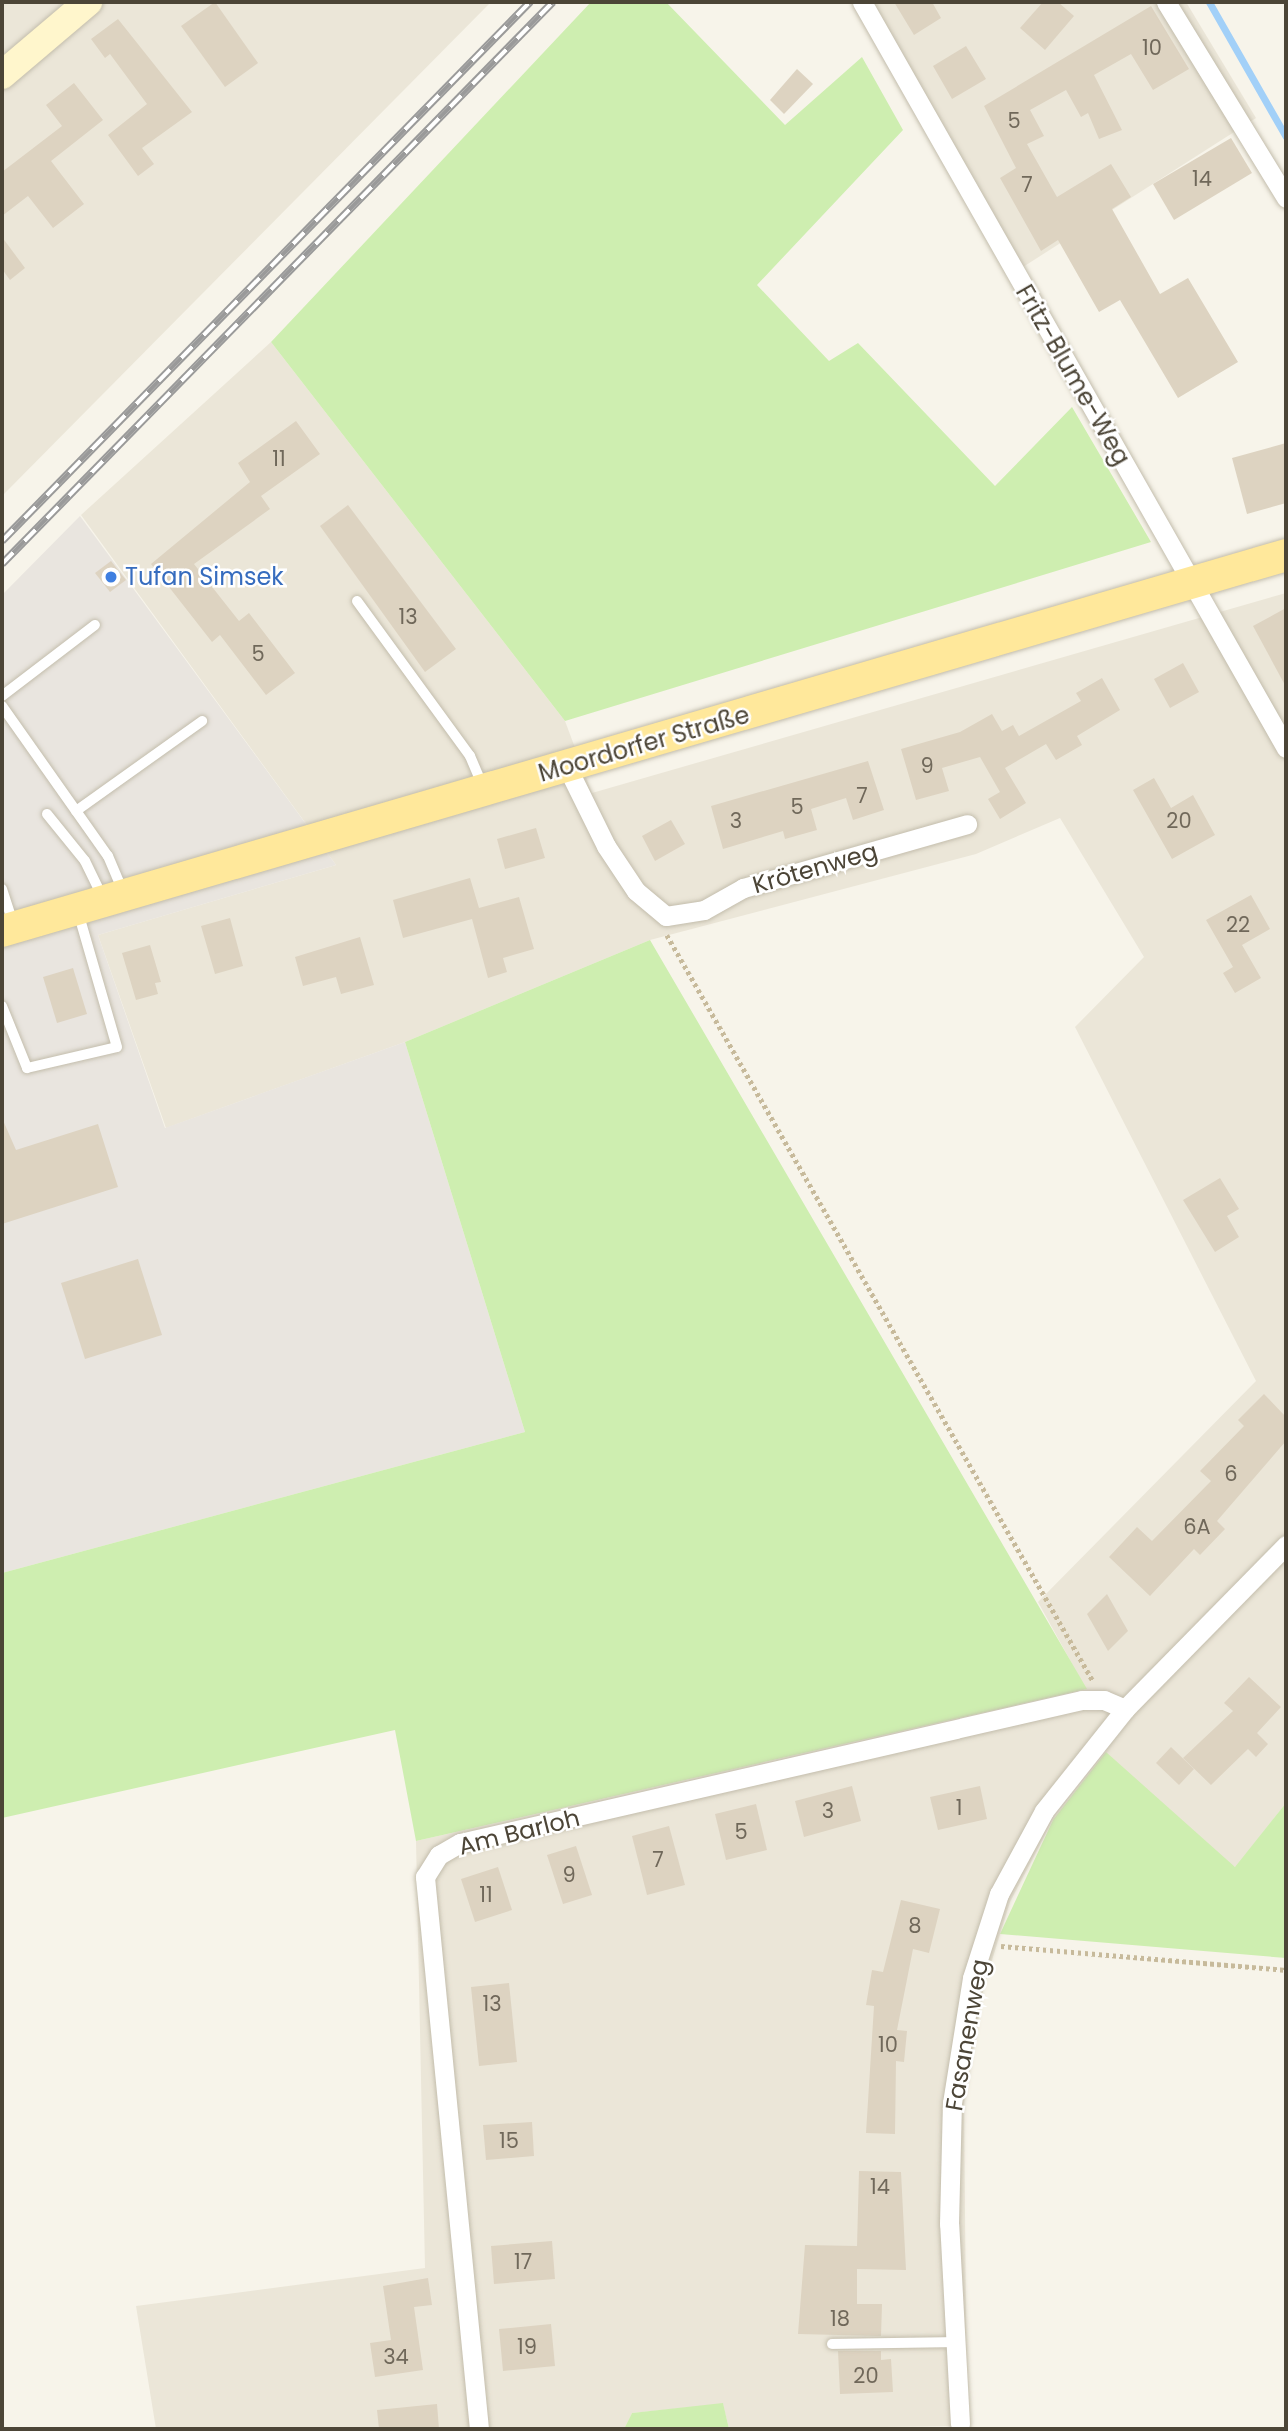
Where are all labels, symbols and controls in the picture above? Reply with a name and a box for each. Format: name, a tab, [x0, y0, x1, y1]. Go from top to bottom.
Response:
house number: 10	[1142, 35, 1162, 61]
house number: 5	[1007, 108, 1021, 134]
house number: 14	[1192, 166, 1212, 192]
house number: 7	[1021, 172, 1033, 198]
street label: Fritz-Blume-Weg	[1010, 280, 1136, 470]
house number: 11	[272, 446, 286, 472]
place label: Tufan Simsek	[125, 563, 284, 591]
marker: Tufan Simsek	[103, 569, 119, 585]
house number: 13	[398, 604, 418, 630]
house number: 5	[251, 641, 265, 667]
street label: Moordorfer Straße	[535, 700, 753, 788]
house number: 9	[920, 753, 934, 779]
house number: 7	[856, 783, 868, 809]
house number: 5	[790, 794, 804, 820]
house number: 3	[730, 808, 742, 834]
house number: 20	[1166, 808, 1192, 834]
street label: Krötenweg	[749, 836, 881, 900]
house number: 22	[1226, 912, 1250, 938]
house number: 6	[1224, 1461, 1238, 1487]
house number: 6A	[1183, 1514, 1211, 1540]
house number: 1	[956, 1795, 962, 1821]
house number: 3	[822, 1798, 834, 1824]
street label: Am Barloh	[455, 1803, 583, 1861]
house number: 5	[734, 1819, 748, 1845]
house number: 7	[652, 1847, 664, 1873]
house number: 9	[562, 1862, 576, 1888]
house number: 11	[479, 1882, 493, 1908]
house number: 8	[908, 1913, 922, 1939]
street label: Fasanenweg	[939, 1957, 995, 2113]
house number: 13	[482, 1991, 502, 2017]
house number: 10	[878, 2032, 898, 2058]
house number: 15	[499, 2128, 519, 2154]
house number: 14	[870, 2174, 890, 2200]
house number: 17	[514, 2249, 532, 2275]
house number: 18	[830, 2306, 850, 2332]
house number: 19	[517, 2334, 537, 2360]
house number: 34	[383, 2344, 409, 2370]
house number: 20	[853, 2363, 879, 2389]

